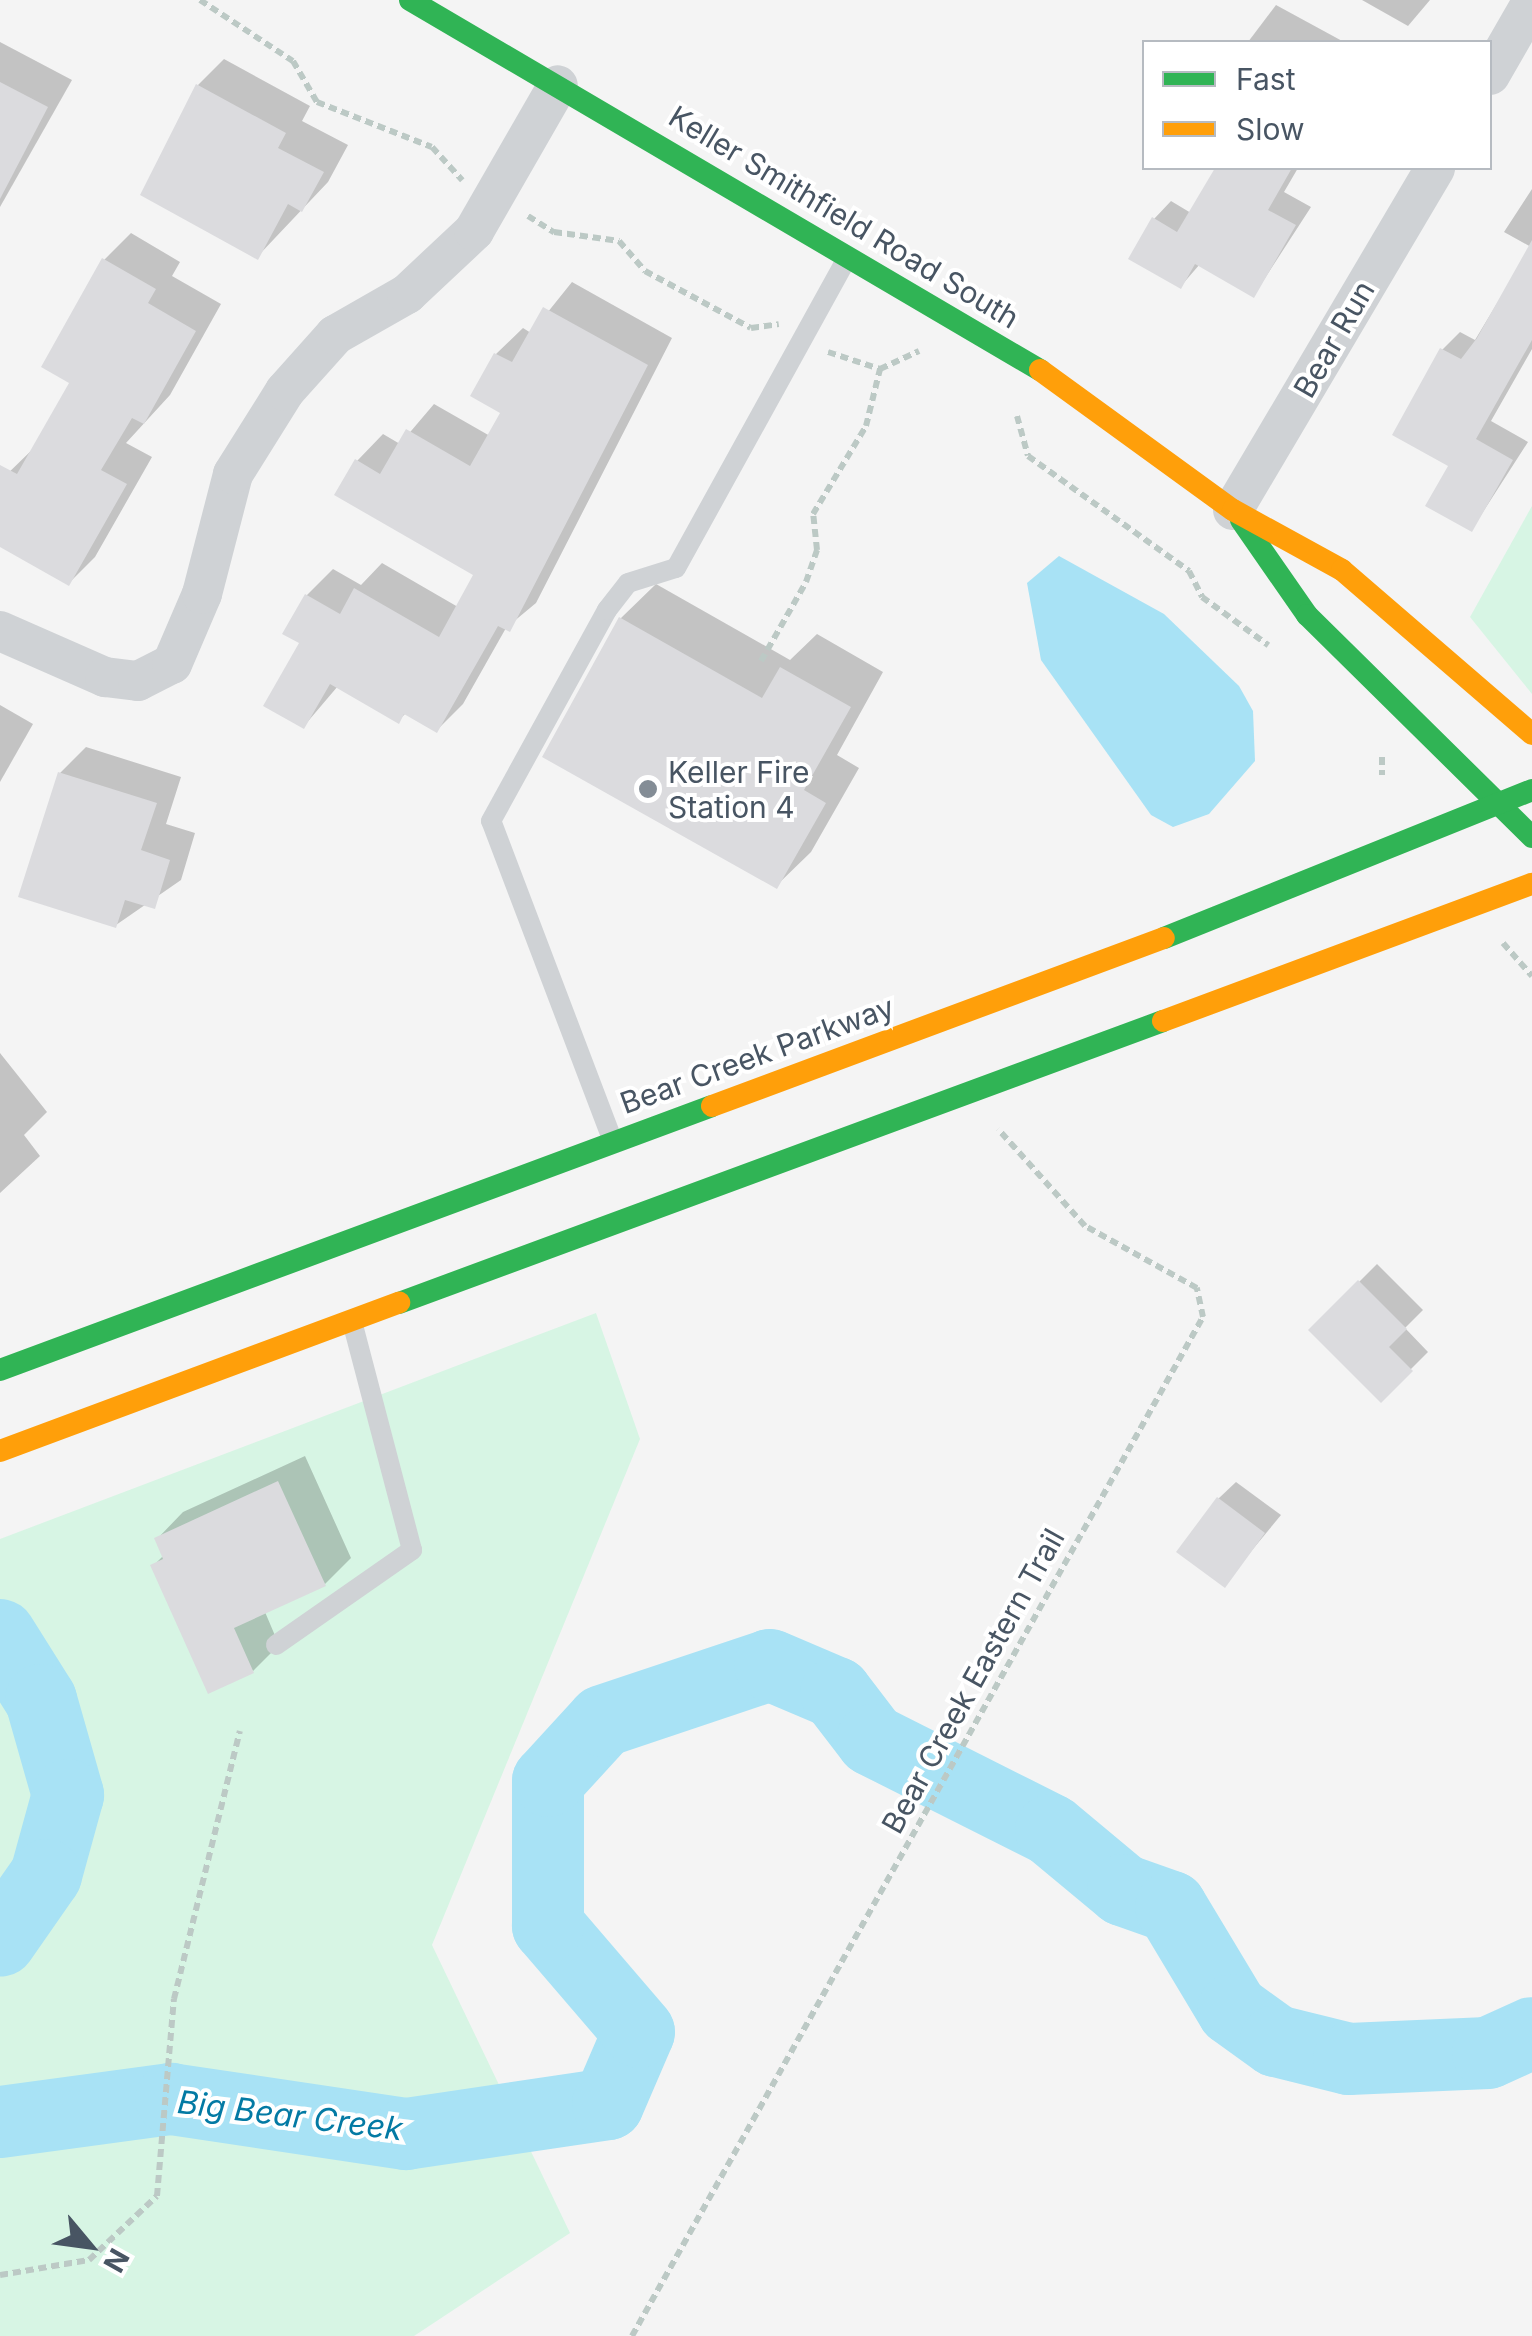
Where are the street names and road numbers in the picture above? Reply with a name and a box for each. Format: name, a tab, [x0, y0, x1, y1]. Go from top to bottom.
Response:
street label: Keller Smithfield Road South	[663, 98, 1025, 336]
street label: Bear Run	[1286, 274, 1382, 404]
street label: Bear Creek Parkway	[615, 989, 899, 1121]
street label: Bear Creek Eastern Trail	[874, 1522, 1072, 1840]

